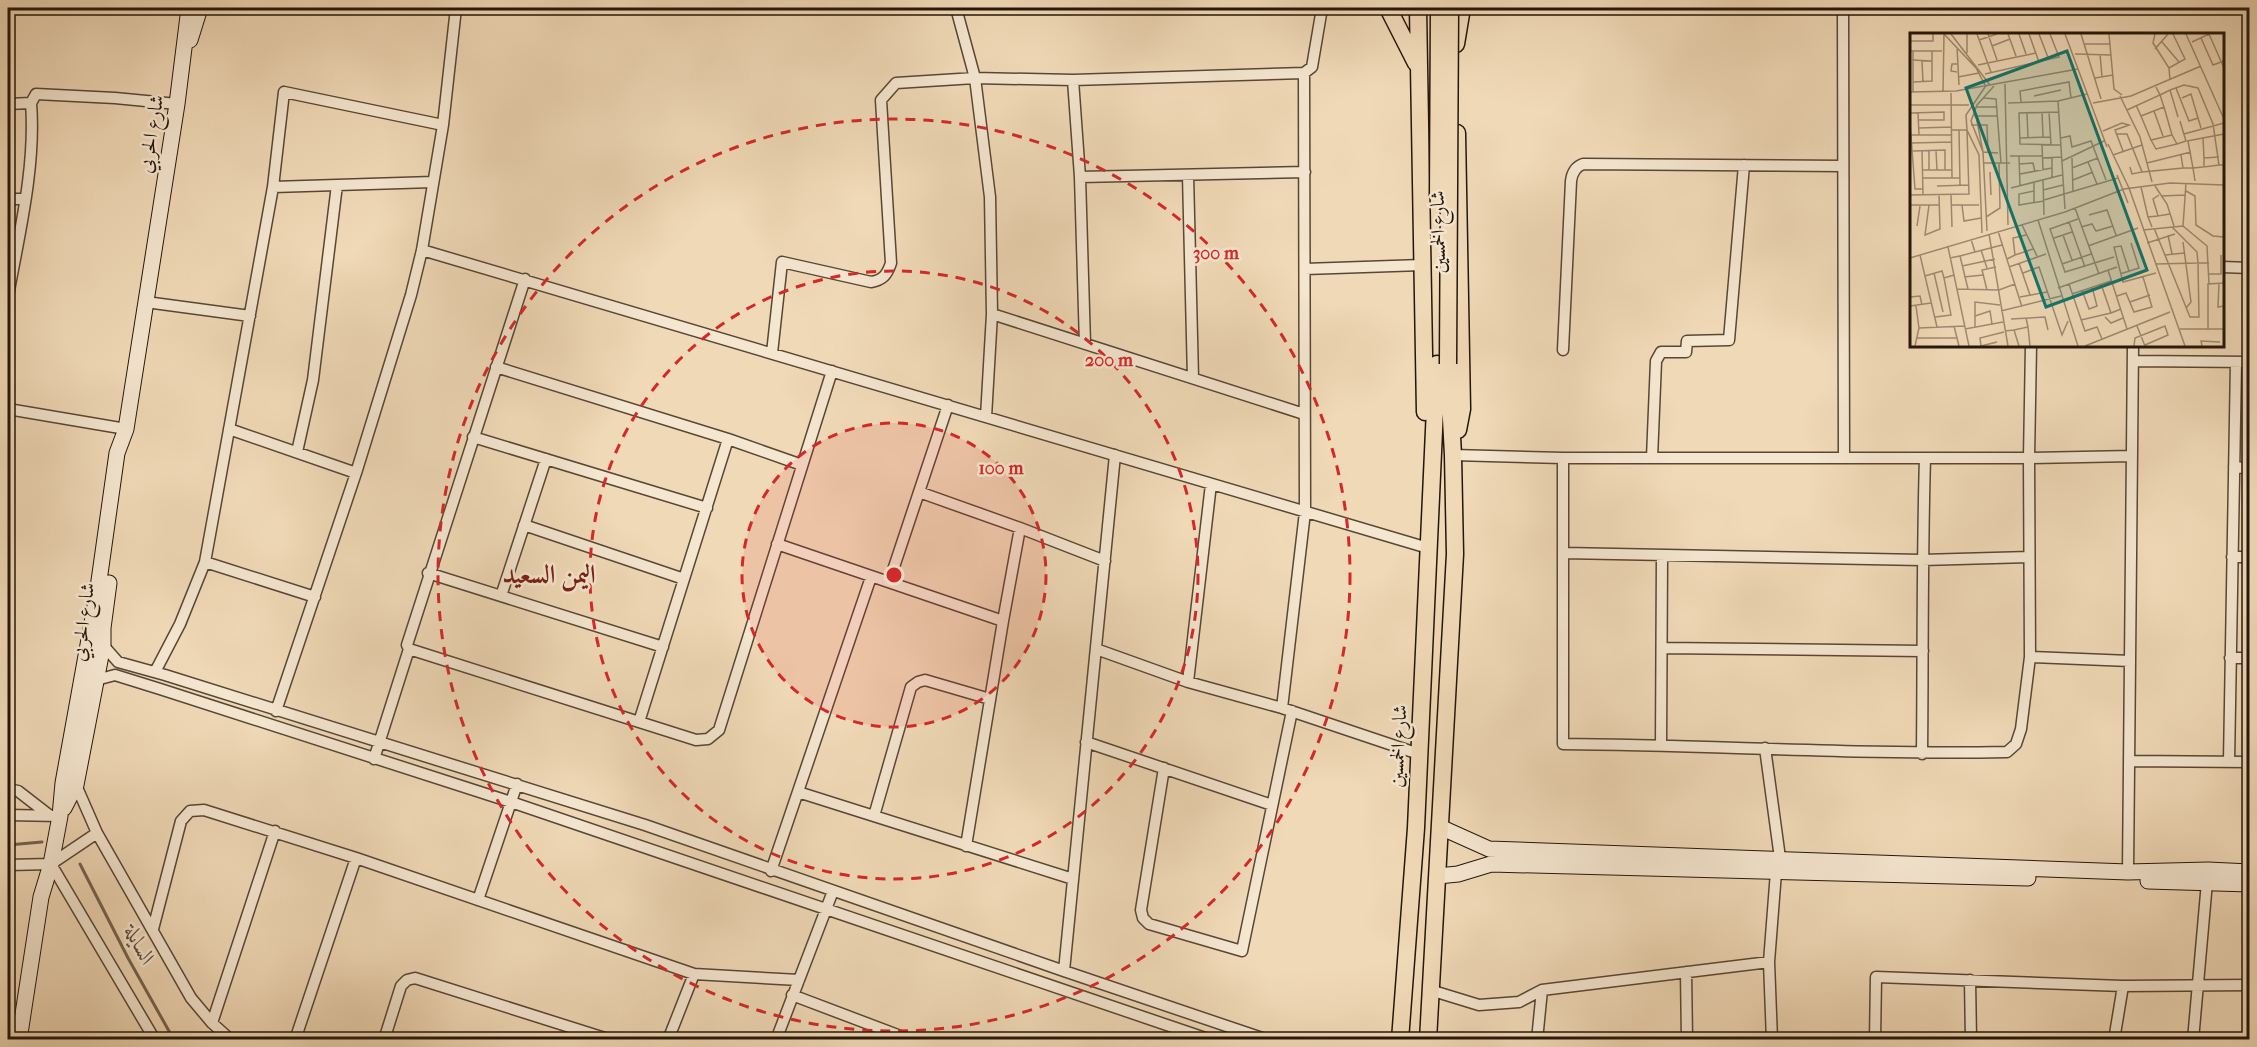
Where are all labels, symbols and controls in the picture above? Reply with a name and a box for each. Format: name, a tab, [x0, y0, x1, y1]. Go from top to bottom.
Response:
inset map	[1910, 33, 2224, 346]
street label: شارع الحربي	[133, 93, 174, 176]
street label: شارع الخمسين	[1426, 190, 1456, 274]
text: 300 m	[1193, 243, 1240, 264]
text: 200 m	[1085, 350, 1134, 371]
text: 100 m	[978, 458, 1025, 479]
district label: اليمن السعيد	[502, 559, 596, 592]
centre of rings	[884, 565, 904, 585]
street label: شارع الحربي	[67, 581, 105, 663]
street label: شارع الخمسين	[1384, 704, 1418, 788]
water label: السايلة	[117, 918, 160, 969]

